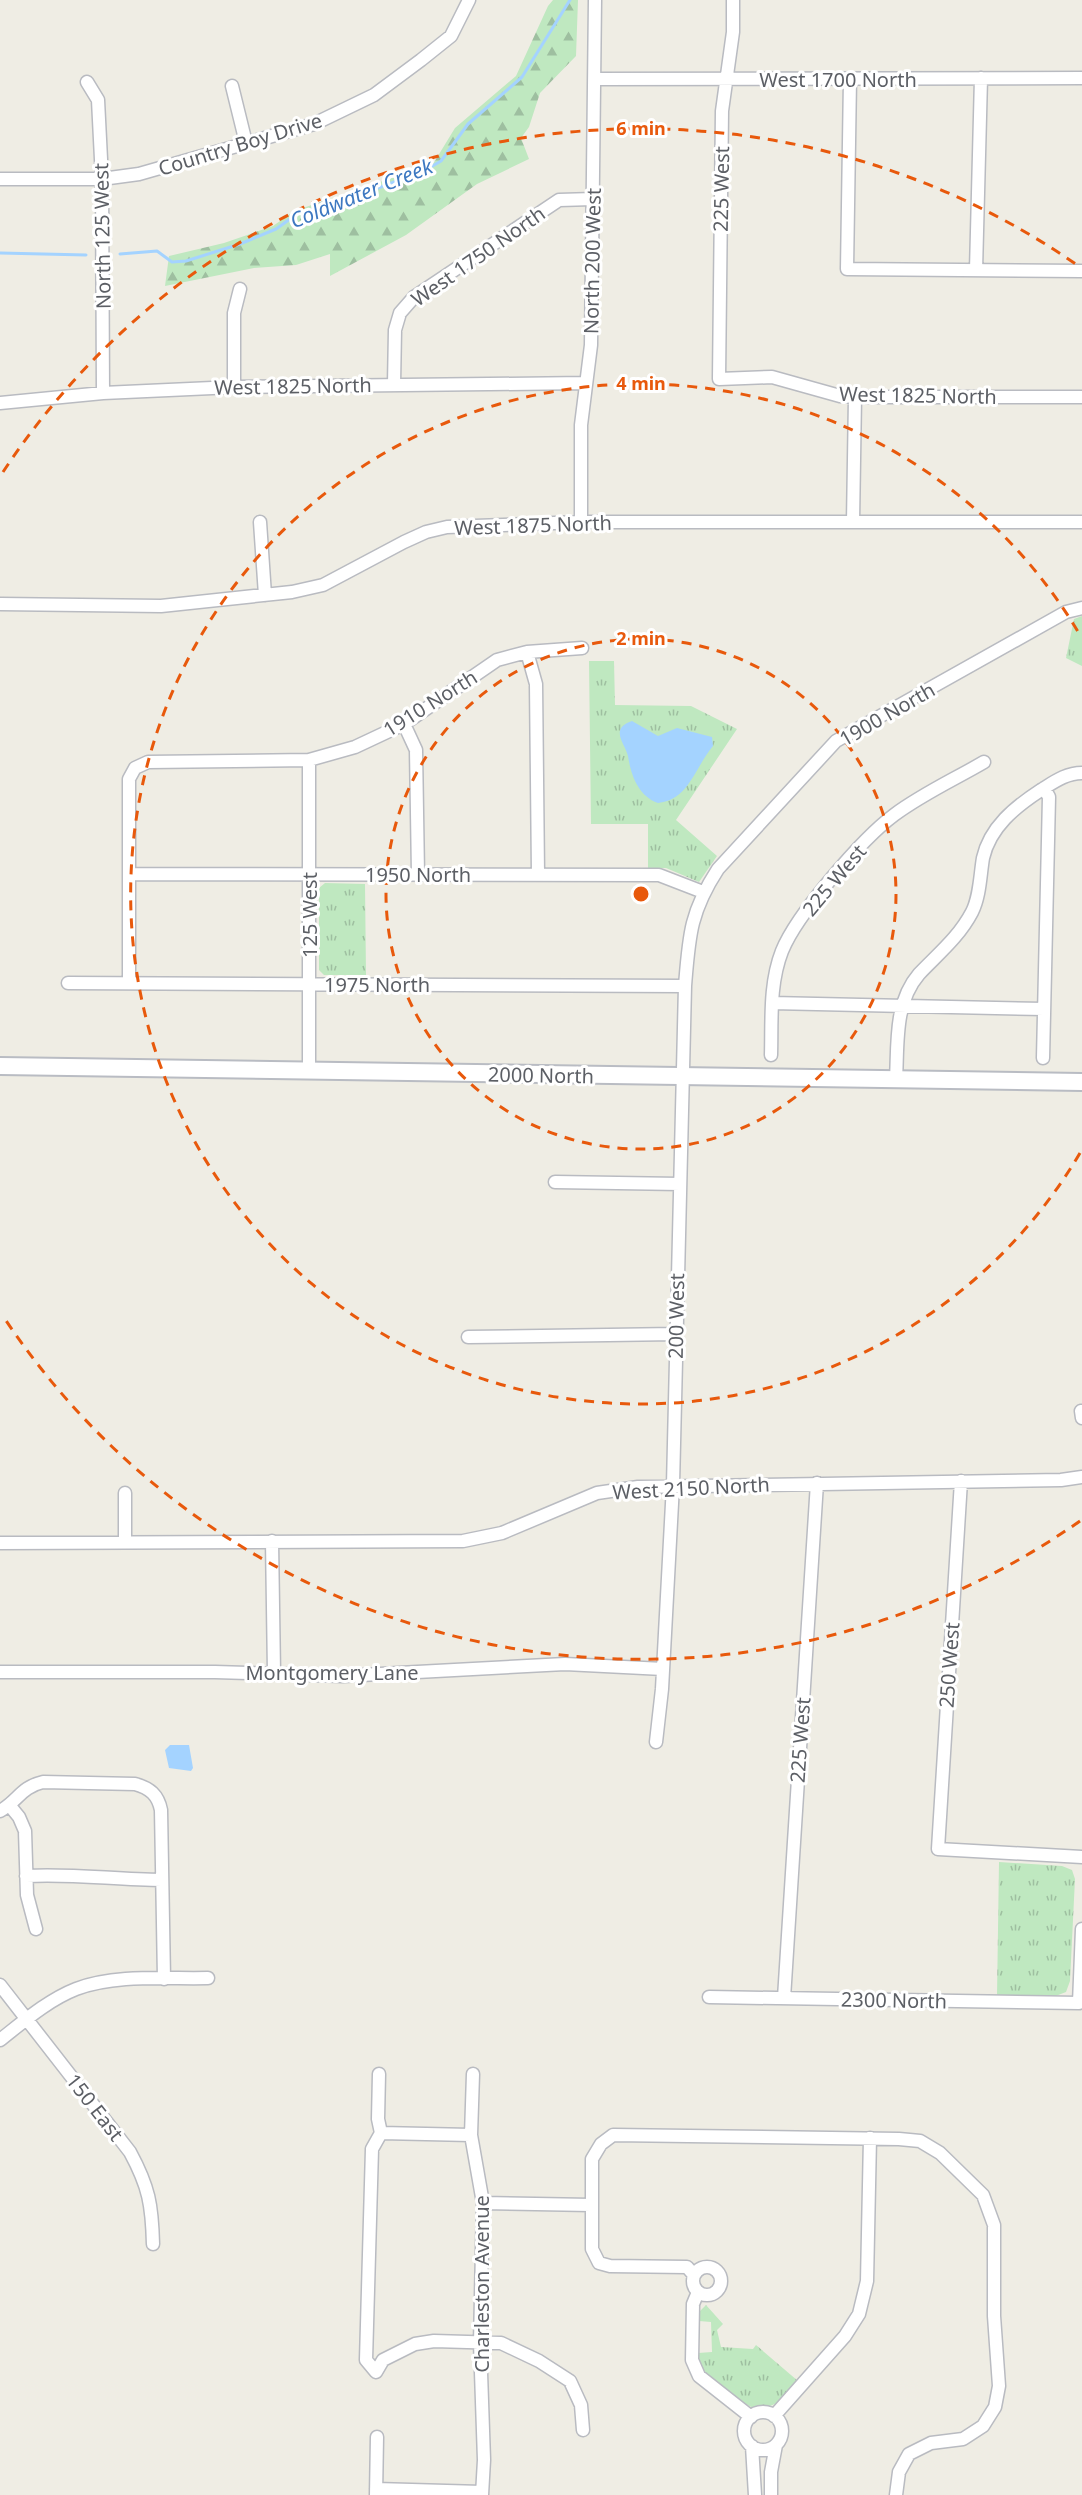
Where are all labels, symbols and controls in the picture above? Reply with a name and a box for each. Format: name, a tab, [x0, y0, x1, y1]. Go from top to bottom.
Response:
street label: West 1700 North	[759, 66, 917, 93]
street label: Country Boy Drive	[155, 106, 325, 182]
text: 6 min	[616, 116, 666, 140]
street label: 225 West	[707, 146, 735, 232]
water label: Coldwater Creek	[285, 151, 438, 234]
street label: North 125 West	[87, 163, 117, 309]
street label: North 200 West	[577, 188, 607, 334]
street label: West 1750 North	[406, 200, 550, 312]
street label: West 1825 North	[214, 371, 372, 401]
text: 4 min	[616, 371, 666, 395]
street label: West 1825 North	[839, 380, 997, 410]
street label: West 1875 North	[454, 509, 612, 541]
text: 2 min	[616, 626, 666, 650]
street label: 1910 North	[378, 663, 482, 743]
street label: 1900 North	[834, 676, 940, 752]
street label: 225 West	[796, 838, 872, 922]
street label: 1950 North	[365, 861, 471, 888]
street label: 125 West	[296, 872, 323, 958]
centre of rings	[631, 884, 651, 904]
street label: 1975 North	[324, 971, 430, 998]
street label: 2000 North	[488, 1061, 594, 1089]
street label: 200 West	[662, 1273, 690, 1359]
street label: West 2150 North	[612, 1470, 770, 1506]
street label: 250 West	[933, 1621, 965, 1709]
street label: Montgomery Lane	[245, 1659, 419, 1686]
street label: 225 West	[784, 1696, 816, 1784]
street label: 2300 North	[841, 1986, 947, 2014]
street label: 150 East	[60, 2068, 130, 2146]
street label: Charleston Avenue	[468, 2195, 495, 2373]

